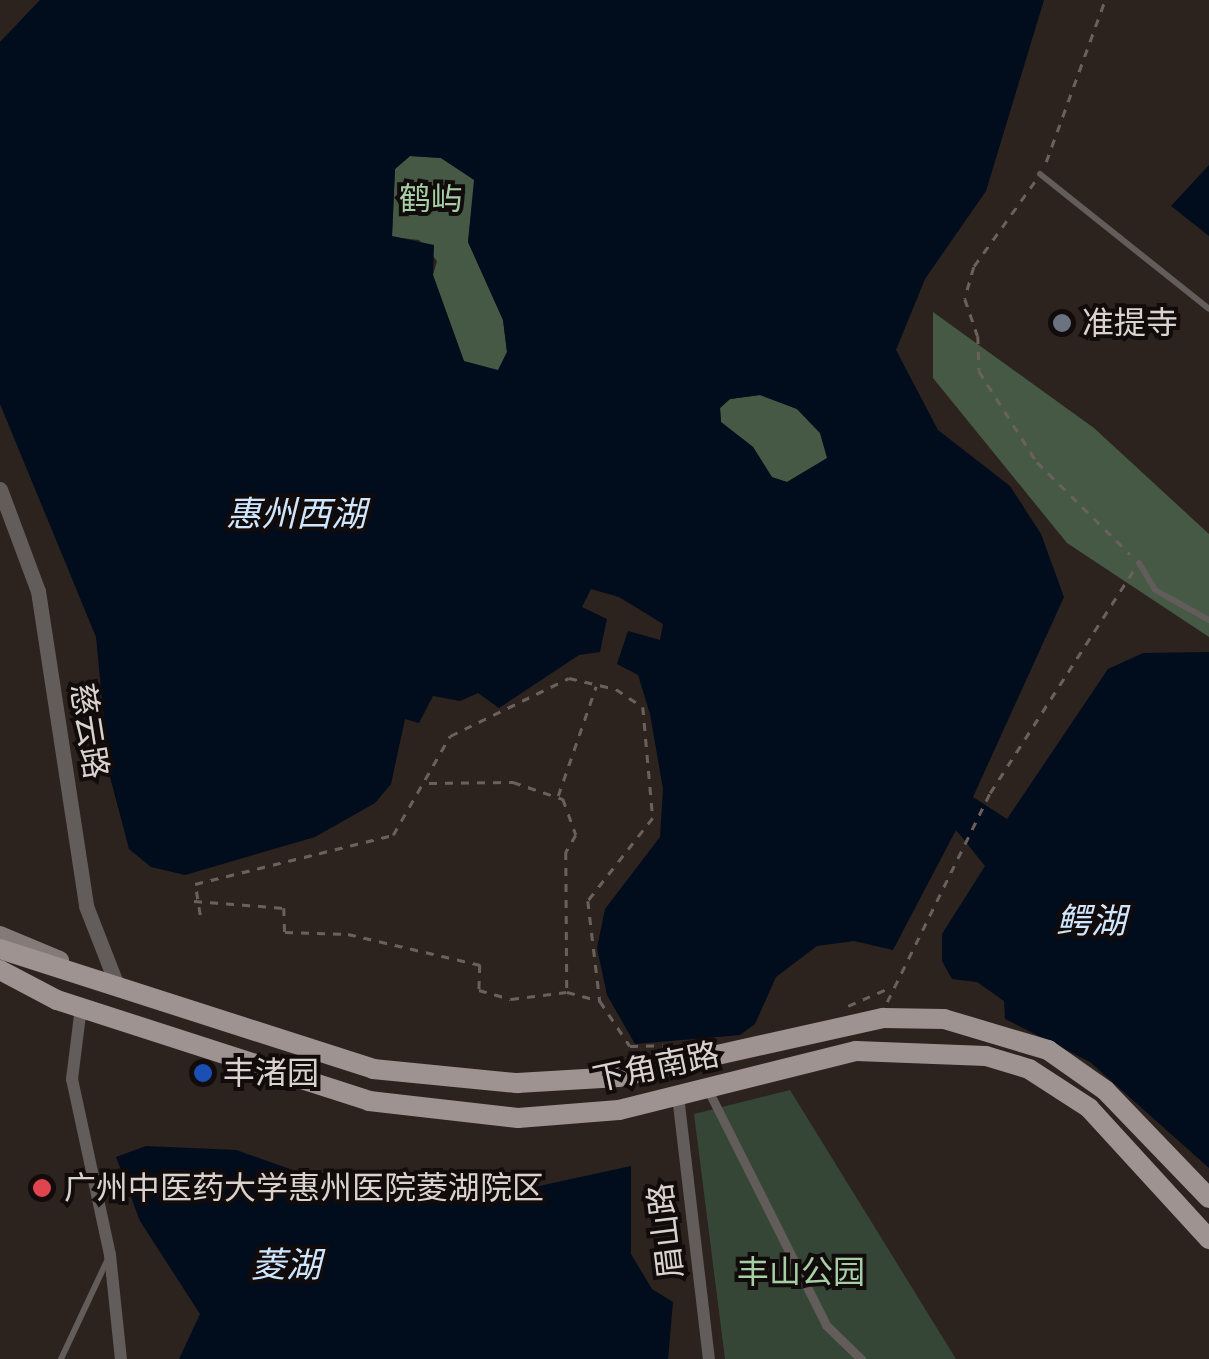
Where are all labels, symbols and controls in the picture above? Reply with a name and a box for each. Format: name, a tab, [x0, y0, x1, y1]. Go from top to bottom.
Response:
park label: 鹤屿	[399, 180, 463, 218]
place label: 准提寺	[1082, 304, 1178, 342]
marker: 准提寺	[1051, 312, 1073, 334]
water label: 惠州西湖	[226, 493, 366, 535]
street label: 慈云路	[63, 681, 115, 781]
water label: 鳄湖	[1056, 900, 1126, 942]
street label: 下角南路	[589, 1035, 723, 1099]
place label: 丰渚园	[223, 1054, 319, 1092]
marker: 丰渚园	[192, 1062, 214, 1084]
place label: 广州中医药大学惠州医院菱湖院区	[64, 1169, 544, 1207]
marker: 广州中医药大学惠州医院菱湖院区	[29, 1175, 55, 1201]
street label: 眉山路	[641, 1181, 691, 1281]
water label: 菱湖	[251, 1244, 321, 1286]
park label: 丰山公园	[737, 1253, 865, 1291]

